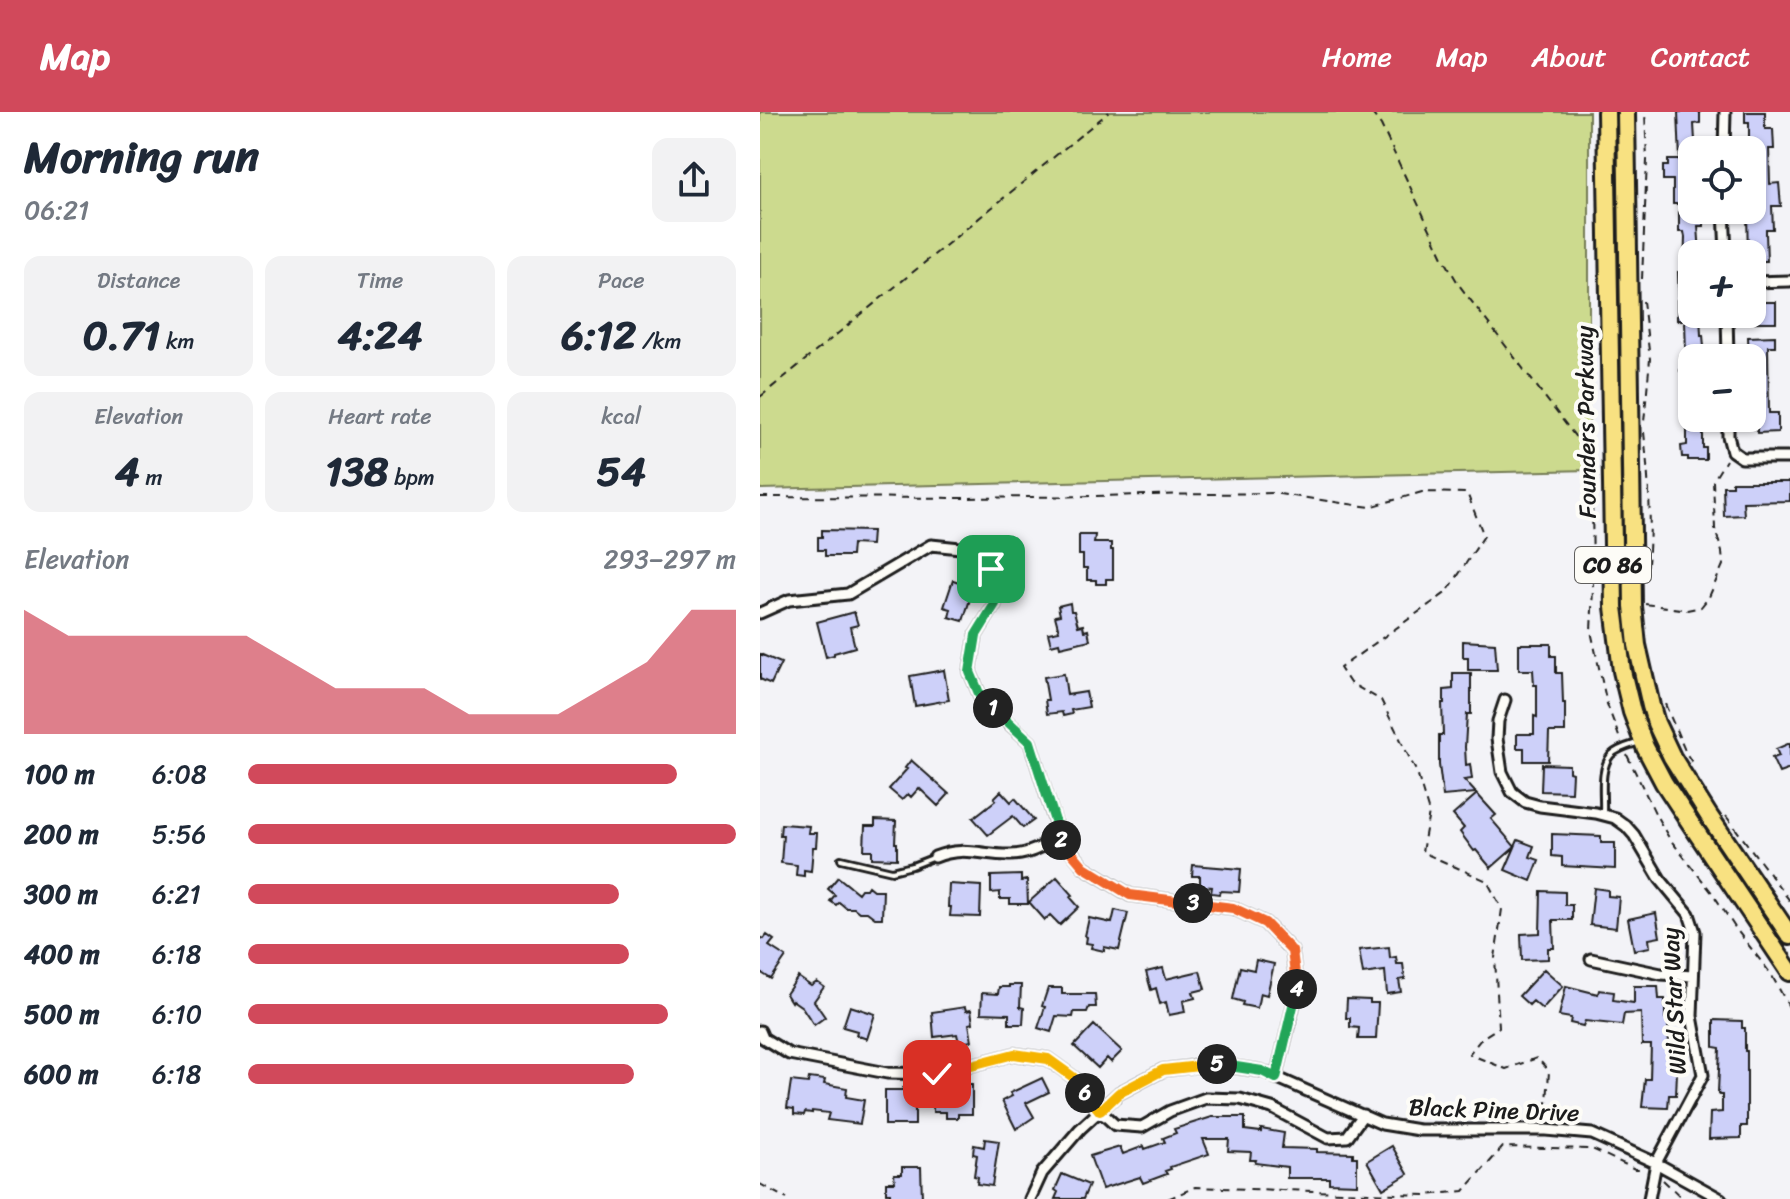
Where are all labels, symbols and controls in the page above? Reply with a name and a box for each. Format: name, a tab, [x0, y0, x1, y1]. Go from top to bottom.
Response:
text: Map	[40, 23, 110, 90]
text: Home	[1322, 32, 1392, 81]
text: Map	[1436, 32, 1487, 81]
text: About	[1531, 32, 1607, 81]
text: Contact	[1651, 32, 1750, 81]
text: Morning run	[24, 118, 259, 196]
map controls	[1678, 136, 1766, 432]
button: locate	[1678, 136, 1766, 224]
button: share	[652, 138, 736, 222]
text: 06:21	[24, 187, 89, 233]
button: +	[1678, 240, 1766, 328]
text: Distance	[97, 261, 180, 300]
text: Time	[357, 261, 403, 300]
text: Pace	[598, 261, 645, 300]
text: 0.71	[83, 300, 160, 371]
text: 4:24	[337, 300, 423, 371]
text: 6:12	[561, 300, 636, 371]
text: km	[160, 322, 195, 361]
text: /km	[636, 322, 681, 361]
street label: Founders Parkway	[1563, 325, 1609, 519]
button: −	[1678, 344, 1766, 432]
text: Elevation	[94, 397, 183, 436]
text: Heart rate	[328, 397, 432, 436]
text: kcal	[601, 397, 641, 436]
text: 4	[115, 436, 140, 507]
text: 138	[325, 436, 388, 507]
text: 54	[597, 436, 646, 507]
text: m	[140, 458, 162, 497]
text: bpm	[388, 458, 435, 497]
pin	[957, 535, 1025, 603]
text: Elevation	[24, 536, 129, 582]
text: 293–297 m	[603, 536, 736, 582]
icon: arrive	[969, 547, 1013, 591]
road number: CO 86	[1575, 547, 1651, 583]
pin: 1	[973, 688, 1013, 728]
text: 1	[988, 688, 998, 727]
text: 100 m	[24, 751, 95, 797]
text: 6:08	[152, 751, 207, 797]
text: 200 m	[24, 811, 99, 857]
text: 5:56	[152, 811, 206, 857]
pin: 2	[1041, 820, 1081, 860]
text: 2	[1055, 820, 1067, 859]
text: 300 m	[24, 871, 98, 917]
text: 6:21	[152, 871, 201, 917]
pin: 3	[1173, 883, 1213, 923]
text: 3	[1187, 883, 1199, 922]
street label: Wild Star Way	[1649, 926, 1699, 1076]
text: 400 m	[24, 931, 100, 977]
text: 6:18	[152, 931, 201, 977]
pin: 4	[1277, 969, 1317, 1009]
text: 4	[1290, 969, 1304, 1008]
text: 500 m	[24, 991, 99, 1037]
text: 6:10	[152, 991, 202, 1037]
pin	[903, 1040, 971, 1108]
pin: 5	[1197, 1044, 1237, 1084]
text: 5	[1210, 1044, 1224, 1083]
text: 600 m	[24, 1051, 98, 1097]
text: 6:18	[152, 1051, 201, 1097]
icon: check	[915, 1052, 959, 1096]
pin: 6	[1065, 1073, 1105, 1113]
text: 6	[1079, 1073, 1091, 1112]
street label: Black Pine Drive	[1408, 1086, 1580, 1134]

